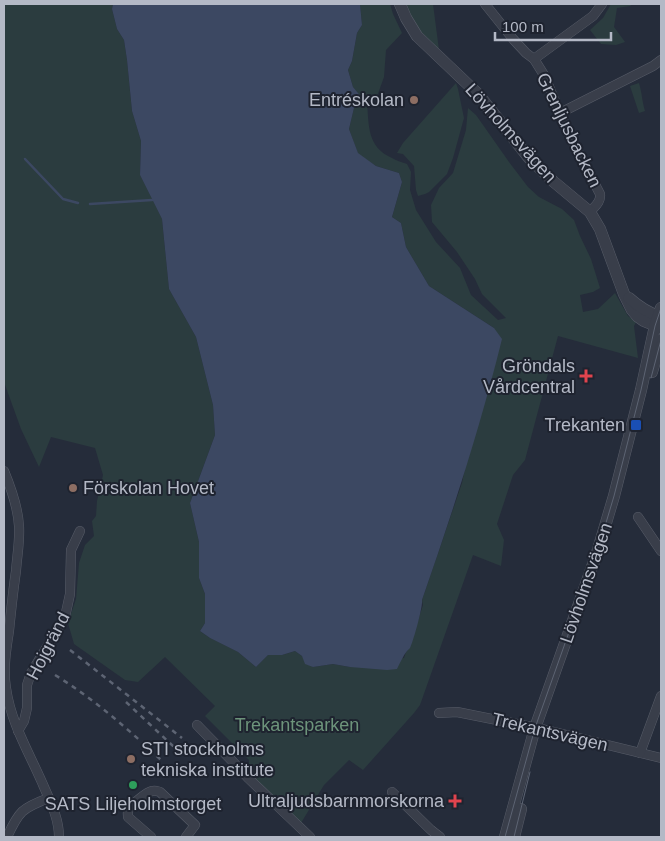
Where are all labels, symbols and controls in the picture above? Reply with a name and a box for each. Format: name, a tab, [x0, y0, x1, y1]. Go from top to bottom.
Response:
scale bar	[495, 10, 611, 42]
text: 100 m	[502, 18, 544, 35]
street label: Grenljusbacken	[533, 69, 605, 191]
street label: Lövholmsvägen	[461, 79, 561, 187]
place label: Entréskolan	[309, 90, 404, 110]
marker: Entréskolan	[408, 94, 420, 106]
place label: Gröndals Vårdcentral	[483, 356, 575, 397]
marker: Gröndals Vårdcentral	[579, 369, 593, 383]
place label: Trekanten	[545, 415, 625, 435]
marker: Trekanten	[629, 418, 643, 432]
place label: Förskolan Hovet	[83, 478, 214, 498]
marker: Förskolan Hovet	[67, 482, 79, 494]
street label: Lövholmsvägen	[556, 520, 616, 646]
street label: Hojgränd	[23, 609, 73, 683]
street label: Trekantsvägen	[490, 709, 610, 755]
park label: Trekantsparken	[235, 715, 359, 735]
place label: STI stockholms tekniska institute	[141, 739, 274, 780]
marker: STI stockholms tekniska institute	[125, 753, 137, 765]
marker: SATS Liljeholmstorget	[127, 779, 139, 791]
place label: Ultraljudsbarnmorskorna	[248, 791, 445, 811]
place label: SATS Liljeholmstorget	[45, 794, 221, 814]
marker: Ultraljudsbarnmorskorna	[448, 794, 462, 808]

